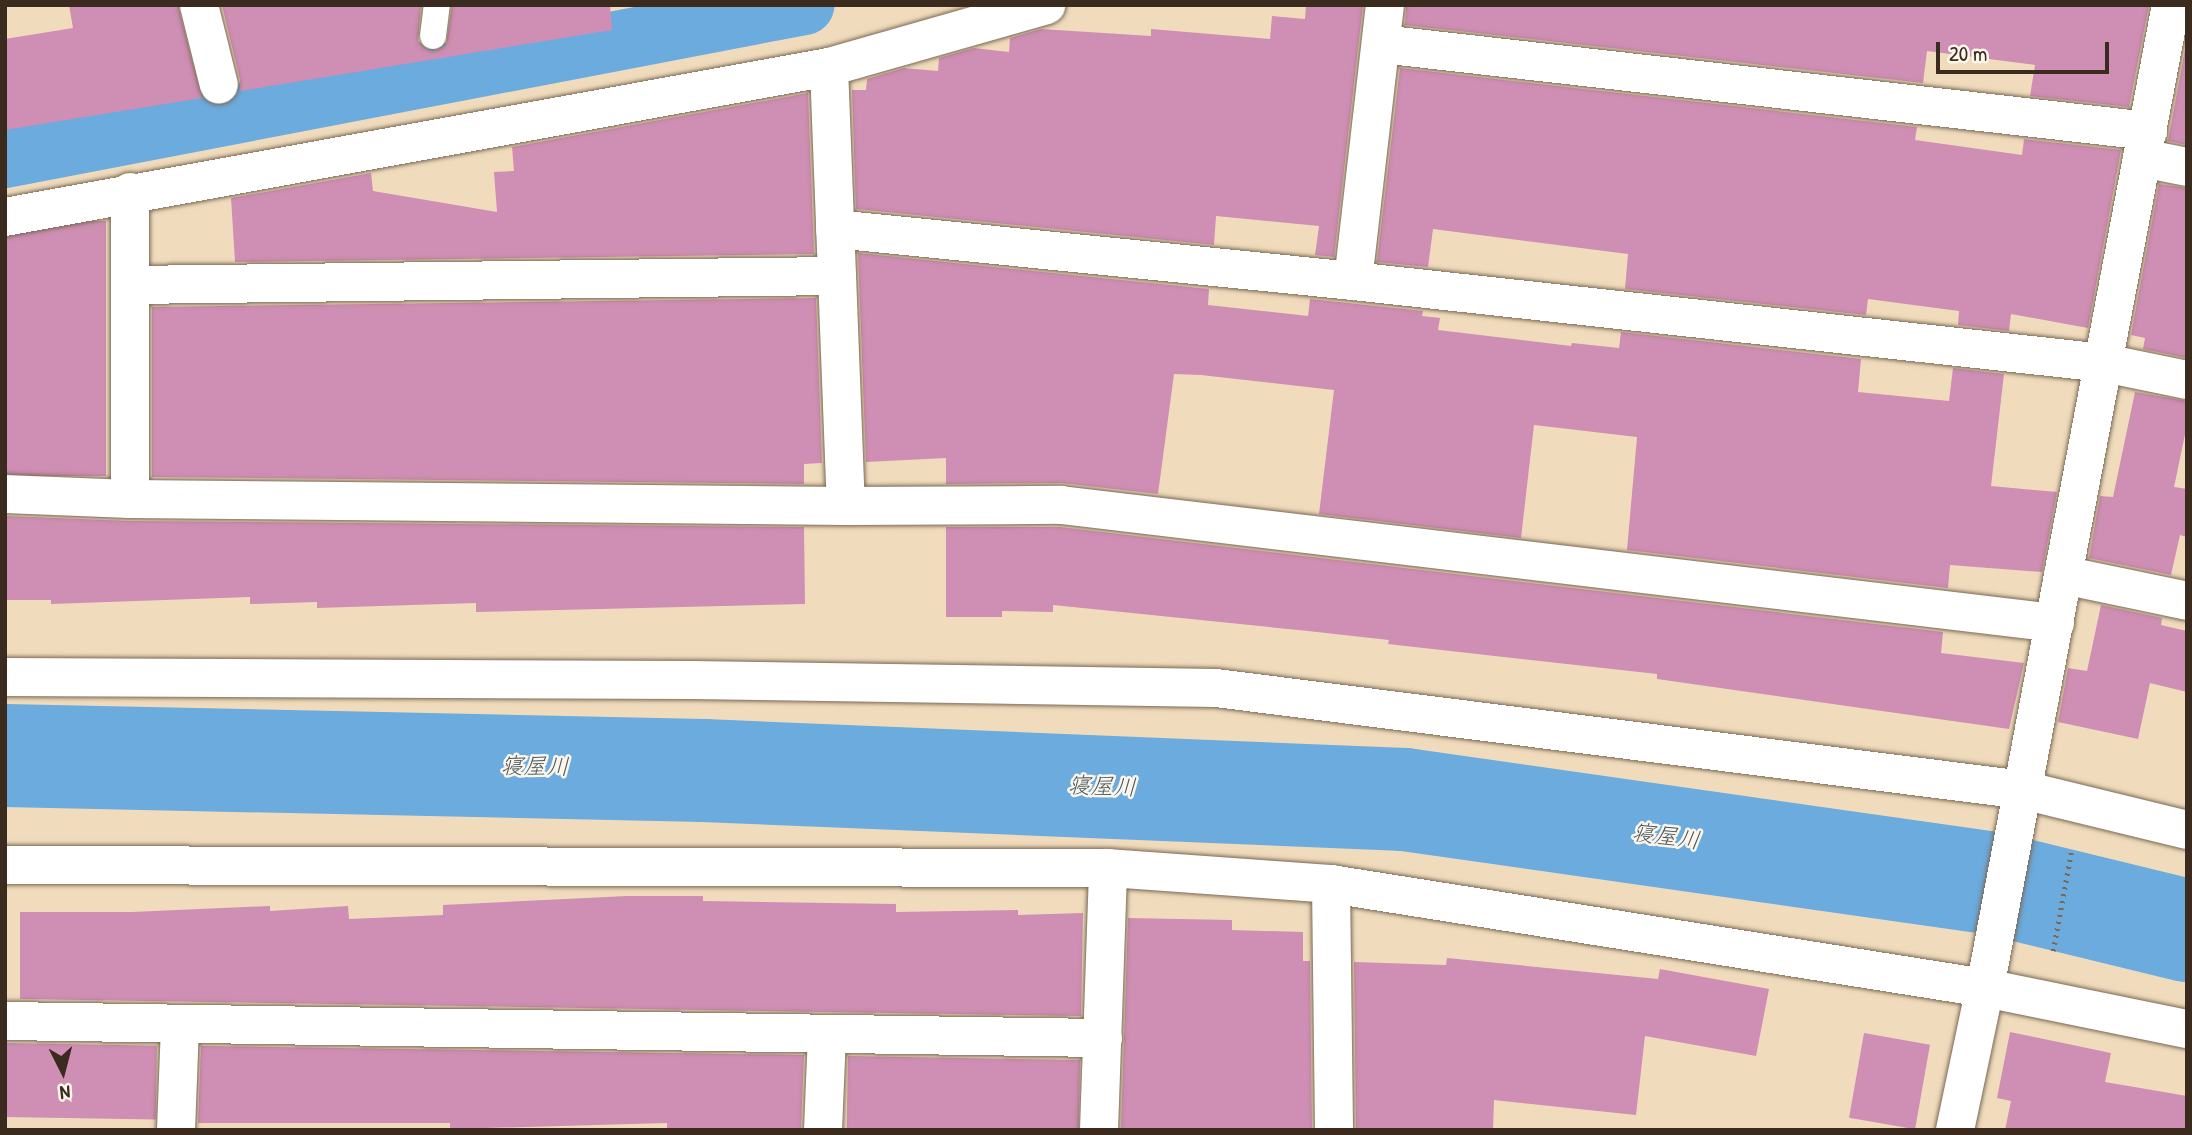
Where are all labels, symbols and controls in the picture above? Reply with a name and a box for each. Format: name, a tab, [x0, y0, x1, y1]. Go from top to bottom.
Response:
scale bar	[1940, 28, 2113, 72]
text: 20 m	[1949, 39, 1987, 68]
water label: 寝屋川	[500, 752, 570, 780]
water label: 寝屋川	[1067, 771, 1137, 801]
water label: 寝屋川	[1630, 818, 1702, 854]
north arrow	[28, 1037, 98, 1107]
text: N	[59, 1079, 72, 1106]

